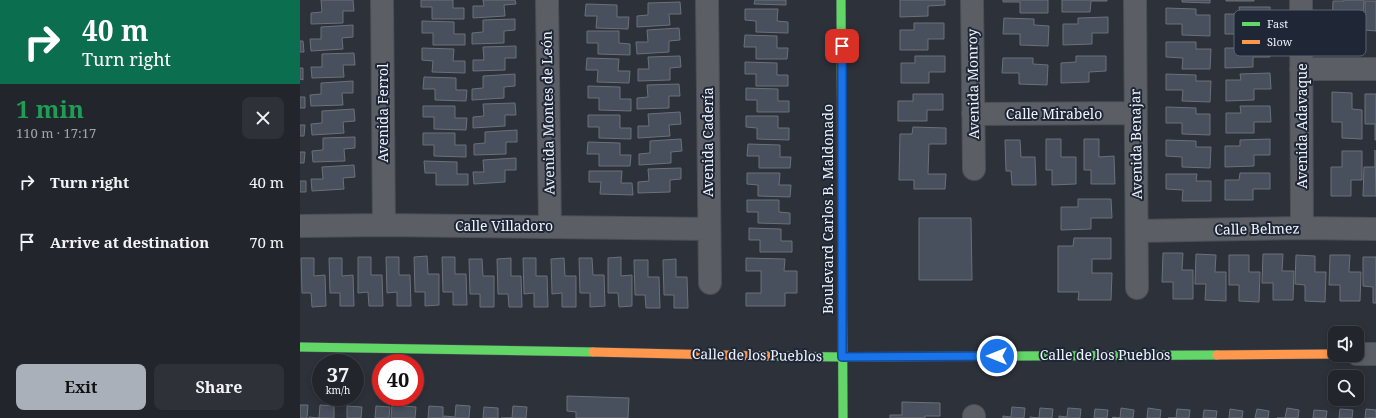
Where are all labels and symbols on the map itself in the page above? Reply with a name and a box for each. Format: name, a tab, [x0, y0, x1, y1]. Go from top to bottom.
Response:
legend	[1234, 10, 1366, 56]
text: Fast	[1267, 16, 1288, 31]
street label: Avenida Monroy	[962, 28, 983, 140]
pin	[825, 29, 859, 63]
street label: Avenida Montes de León	[537, 31, 558, 195]
text: Slow	[1267, 34, 1293, 49]
street label: Avenida Ferrol	[373, 63, 392, 163]
street label: Avenida Adavaque	[1292, 63, 1311, 189]
street label: Avenida Cadería	[698, 87, 717, 197]
street label: Avenida Benajar	[1125, 88, 1146, 199]
street label: Boulevard Carlos B. Maldonado	[818, 104, 837, 314]
street label: Calle Mirabelo	[1006, 104, 1102, 123]
street label: Calle Villadoro	[455, 216, 553, 235]
street label: Calle Belmez	[1214, 218, 1300, 239]
position arrow	[976, 335, 1018, 377]
street label: Calle de los Pueblos	[692, 344, 822, 365]
street label: Calle de los Pueblos	[1040, 345, 1170, 364]
speed limit sign: 40	[372, 354, 424, 406]

